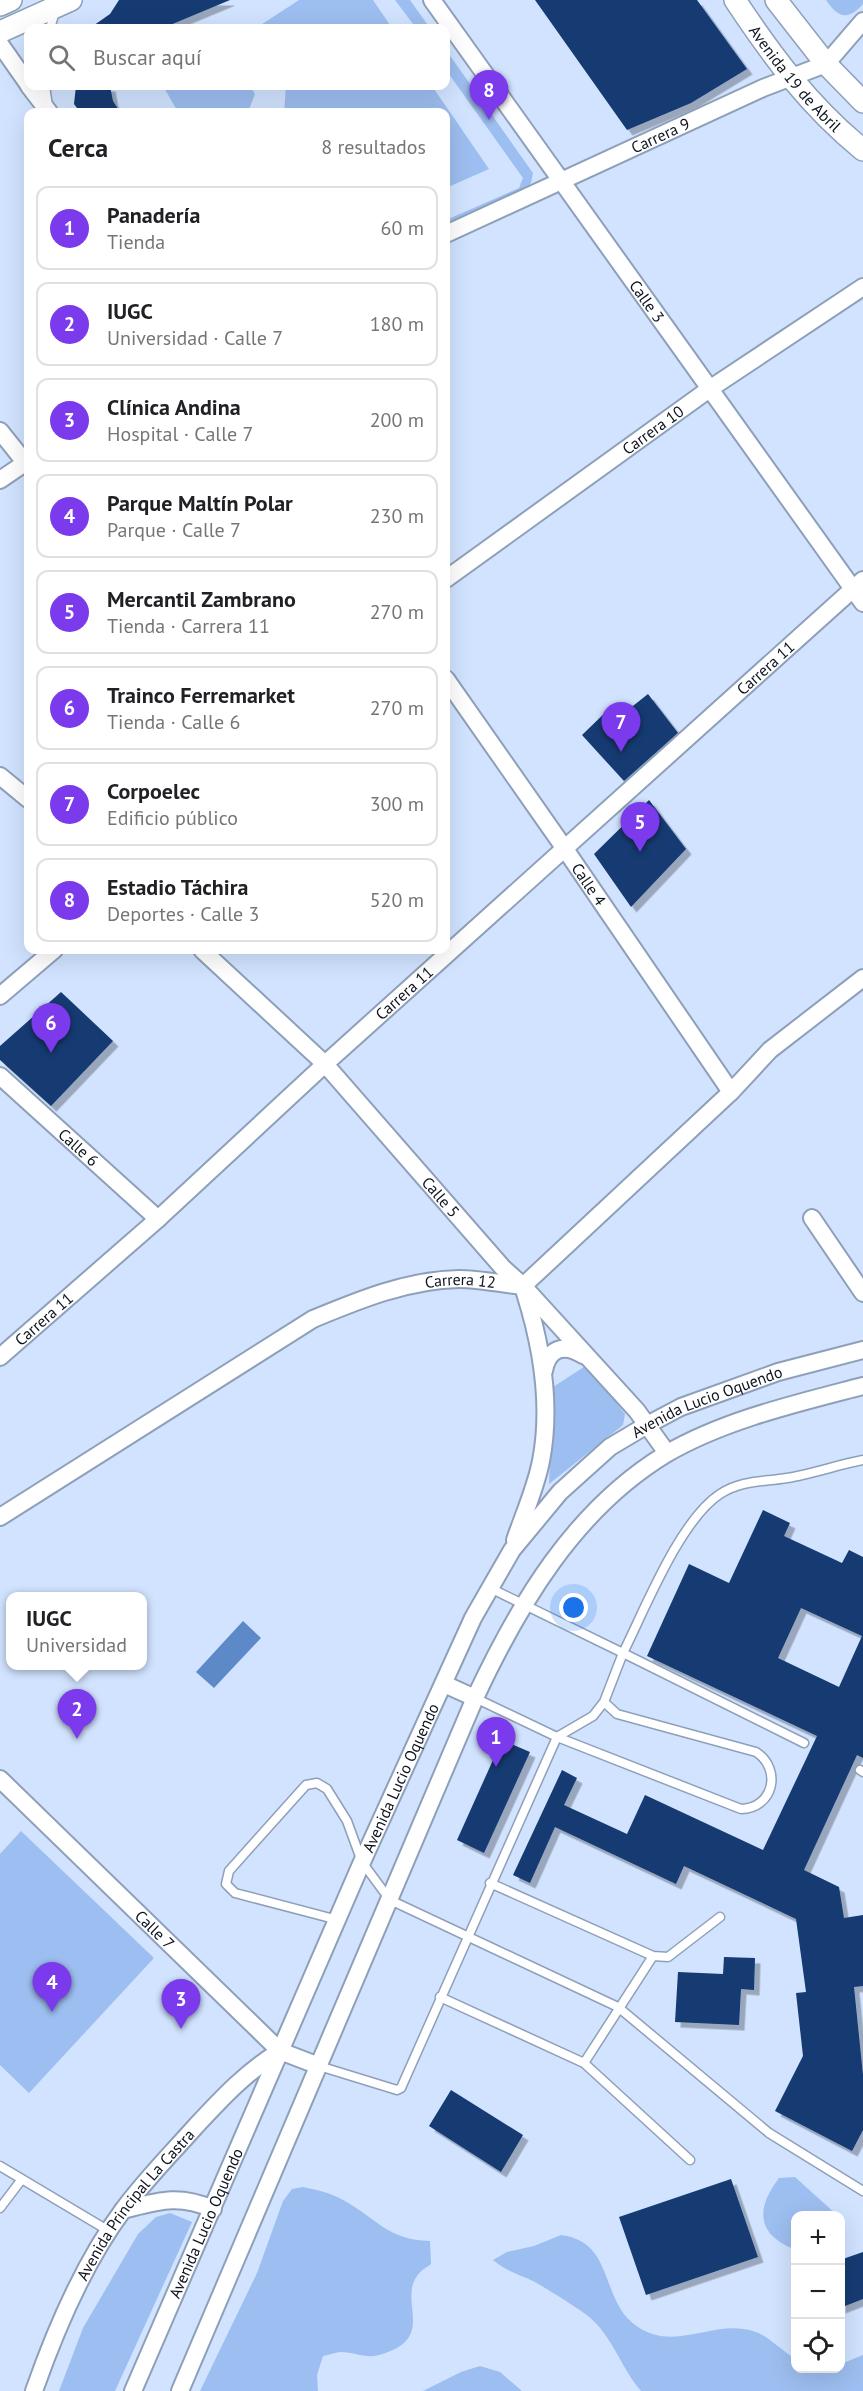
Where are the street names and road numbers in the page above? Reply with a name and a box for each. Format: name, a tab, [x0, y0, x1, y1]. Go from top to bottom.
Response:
street label: Avenida 19 de Abril	[745, 21, 846, 136]
street label: Carrera 9	[628, 113, 693, 157]
street label: Calle 3	[625, 276, 669, 326]
street label: Carrera 10	[618, 401, 688, 459]
street label: Carrera 11	[732, 637, 798, 699]
street label: Calle 4	[567, 859, 611, 909]
street label: Carrera 11	[371, 962, 437, 1024]
street label: Calle 6	[54, 1124, 103, 1170]
street label: Calle 5	[418, 1172, 464, 1221]
street label: Carrera 12	[423, 1269, 497, 1292]
street label: Carrera 11	[10, 1288, 77, 1350]
street label: Avenida Lucio Oquendo	[628, 1361, 785, 1442]
street label: Avenida Lucio Oquendo	[358, 1700, 443, 1855]
street label: Calle 7	[131, 1906, 179, 1953]
street label: Avenida Principal La Castra	[72, 2125, 199, 2284]
street label: Avenida Lucio Oquendo	[164, 2145, 247, 2301]

